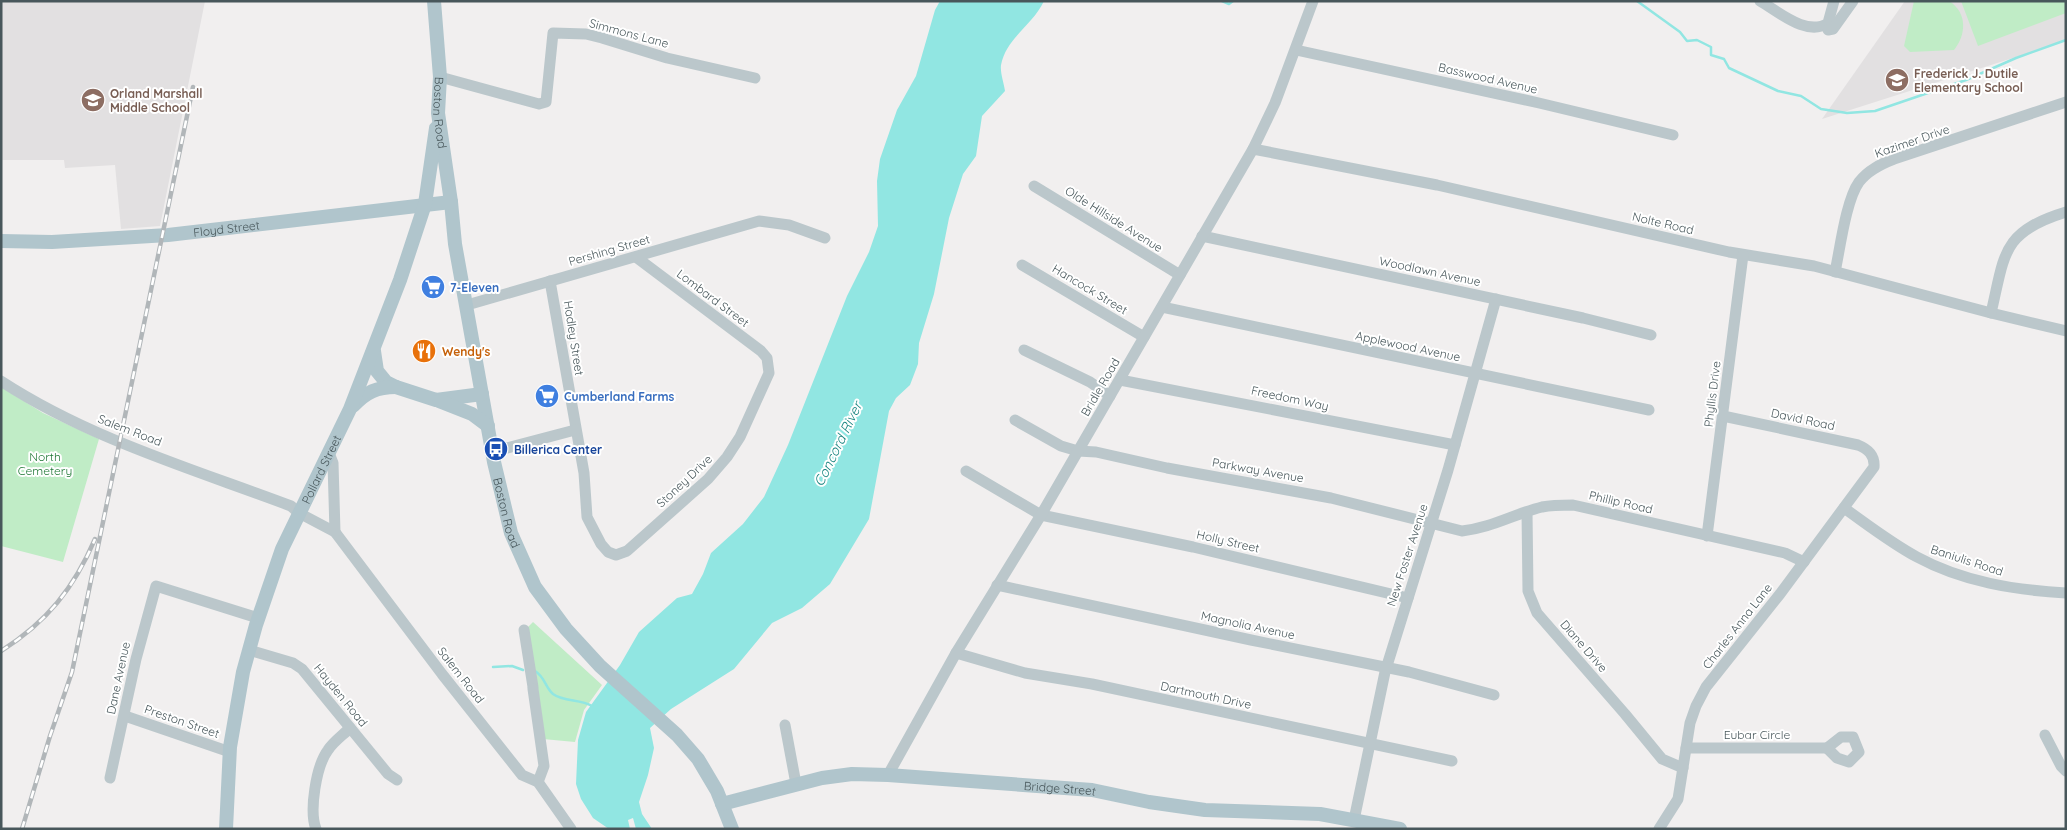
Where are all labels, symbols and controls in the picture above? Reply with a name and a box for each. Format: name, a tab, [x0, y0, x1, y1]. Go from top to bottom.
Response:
street label: Simmons Lane	[588, 15, 671, 51]
street label: Basswood Avenue	[1437, 59, 1539, 97]
place label: Frederick J. Dutile Elementary School	[1914, 66, 2023, 95]
school or university icon: Frederick J. Dutile Elementary School	[1884, 67, 1910, 93]
street label: Boston Road	[430, 76, 451, 149]
place label: Orland Marshall Middle School	[110, 86, 203, 115]
school or university icon: Orland Marshall Middle School	[80, 87, 106, 113]
street label: Kazimer Drive	[1873, 121, 1952, 161]
street label: Olde Hillside Avenue	[1062, 183, 1166, 255]
street label: Nolte Road	[1631, 209, 1695, 237]
street label: Floyd Street	[192, 217, 260, 240]
street label: Pershing Street	[567, 231, 651, 269]
street label: Woodlawn Avenue	[1378, 253, 1482, 289]
street label: Hancock Street	[1050, 261, 1130, 317]
street label: Lombard Street	[674, 266, 752, 330]
supermarket icon: 7-Eleven	[420, 274, 446, 300]
place label: 7-Eleven	[450, 280, 499, 295]
street label: Hadley Street	[561, 300, 587, 376]
street label: Applewood Avenue	[1354, 328, 1462, 364]
restaurant icon: Wendy's	[411, 338, 437, 364]
place label: Wendy's	[442, 344, 490, 359]
street label: Bridle Road	[1077, 355, 1123, 419]
street label: Phyllis Drive	[1700, 360, 1724, 428]
street label: Freedom Way	[1250, 382, 1330, 414]
supermarket icon: Cumberland Farms	[534, 383, 560, 409]
place label: Cumberland Farms	[564, 389, 675, 404]
water label: Concord River	[810, 397, 867, 489]
street label: David Road	[1770, 405, 1836, 433]
street label: Salem Road	[96, 411, 164, 449]
street label: Pollard Street	[298, 432, 344, 506]
bus stop icon: Billerica Center	[483, 436, 509, 462]
place label: Billerica Center	[514, 442, 602, 457]
park label: North Cemetery	[18, 449, 72, 478]
street label: Stoney Drive	[653, 451, 715, 511]
street label: Parkway Avenue	[1211, 455, 1305, 485]
street label: Boston Road	[490, 476, 524, 550]
street label: Phillip Road	[1588, 487, 1654, 517]
street label: New Foster Avenue	[1383, 502, 1431, 608]
street label: Holly Street	[1195, 526, 1261, 556]
street label: Baniulis Road	[1929, 541, 2005, 579]
street label: Charles Anna Lane	[1699, 580, 1775, 672]
street label: Magnolia Avenue	[1200, 608, 1297, 642]
street label: Diane Drive	[1557, 617, 1611, 675]
street label: Dane Avenue	[103, 640, 133, 716]
street label: Salem Road	[434, 644, 488, 706]
street label: Hayden Road	[311, 660, 371, 730]
street label: Dartmouth Drive	[1159, 678, 1253, 712]
street label: Preston Street	[143, 701, 221, 741]
street label: Eubar Circle	[1724, 727, 1790, 742]
street label: Bridge Street	[1023, 778, 1098, 798]

